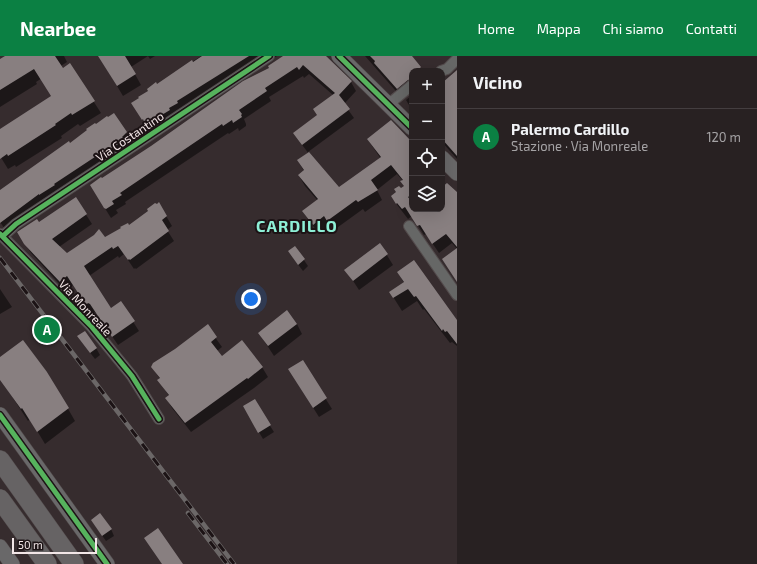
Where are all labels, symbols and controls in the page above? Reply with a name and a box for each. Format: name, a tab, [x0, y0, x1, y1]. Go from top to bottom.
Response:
text: Nearbee	[20, 17, 96, 40]
text: Home	[478, 20, 515, 37]
text: Mappa	[537, 20, 581, 37]
text: Chi siamo	[603, 20, 664, 37]
text: Contatti	[686, 20, 737, 37]
map controls	[409, 68, 445, 212]
button: +	[409, 68, 445, 104]
text: Vicino	[473, 72, 522, 92]
button: −	[409, 104, 445, 140]
street label: Via Costantino	[93, 108, 166, 164]
text: Palermo Cardillo	[511, 120, 629, 138]
text: A	[482, 129, 490, 145]
text: 120 m	[706, 129, 741, 145]
text: Stazione · Via Monreale	[511, 138, 648, 154]
button: locate	[409, 140, 445, 176]
button: layers	[409, 176, 445, 212]
district label: CARDILLO	[256, 216, 338, 235]
street label: Via Monreale	[56, 276, 115, 338]
your location	[241, 289, 261, 309]
pin: A	[34, 315, 60, 345]
scale bar	[12, 536, 97, 555]
text: 50 m	[18, 538, 43, 551]

